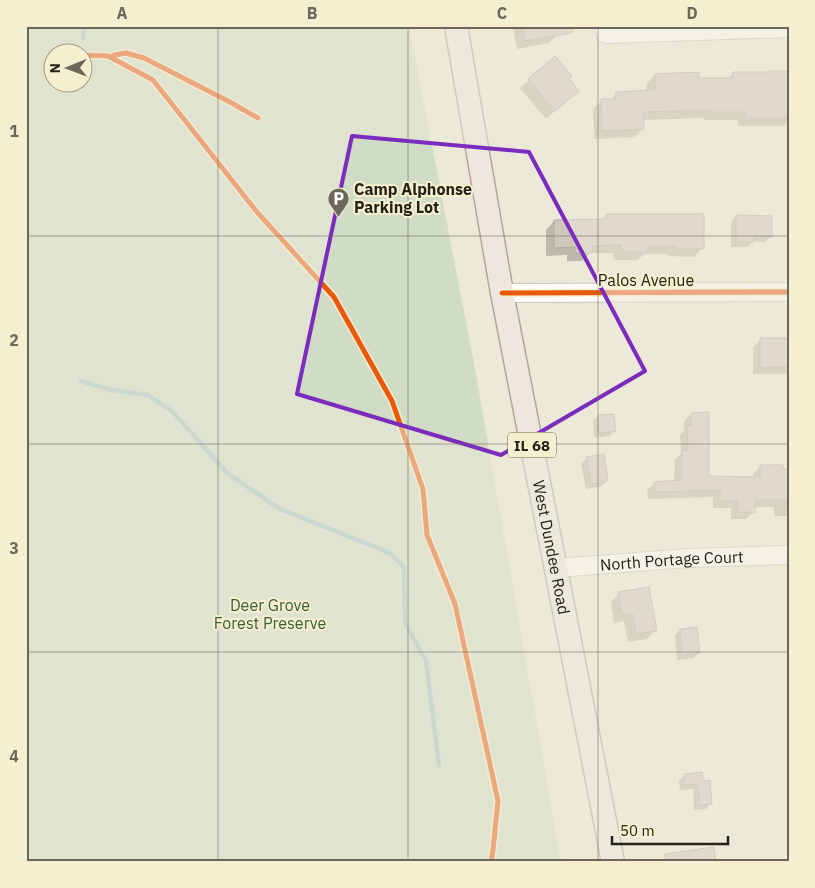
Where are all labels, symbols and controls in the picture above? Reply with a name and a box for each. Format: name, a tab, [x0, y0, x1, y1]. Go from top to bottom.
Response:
text: A	[117, 3, 128, 23]
text: B	[307, 3, 318, 23]
text: C	[497, 3, 507, 23]
text: D	[686, 3, 698, 23]
north arrow	[42, 42, 92, 92]
text: N	[46, 63, 64, 73]
text: 1	[9, 121, 19, 141]
place label: Camp Alphonse Parking Lot	[354, 179, 472, 217]
parking icon: Camp Alphonse Parking Lot	[326, 186, 350, 217]
street label: Palos Avenue	[598, 270, 694, 290]
text: 2	[9, 330, 19, 350]
road number: IL 68	[508, 432, 556, 458]
street label: West Dundee Road	[529, 478, 574, 616]
text: 3	[9, 538, 19, 558]
street label: North Portage Court	[599, 546, 744, 575]
park label: Deer Grove Forest Preserve	[214, 595, 326, 633]
text: 4	[9, 746, 19, 766]
scale bar	[612, 813, 729, 845]
text: 50 m	[620, 821, 655, 840]

